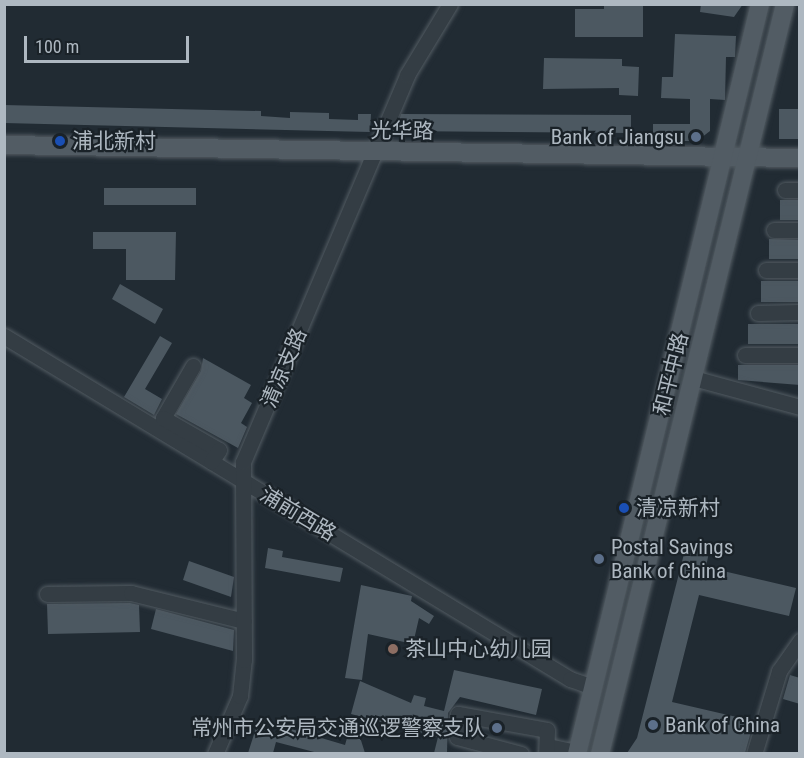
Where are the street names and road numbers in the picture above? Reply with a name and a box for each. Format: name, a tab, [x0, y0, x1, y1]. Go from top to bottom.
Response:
street label: 光华路	[370, 118, 434, 144]
street label: 清凉支路	[256, 324, 312, 412]
street label: 和平中路	[649, 330, 693, 418]
street label: 浦前西路	[256, 482, 340, 546]

